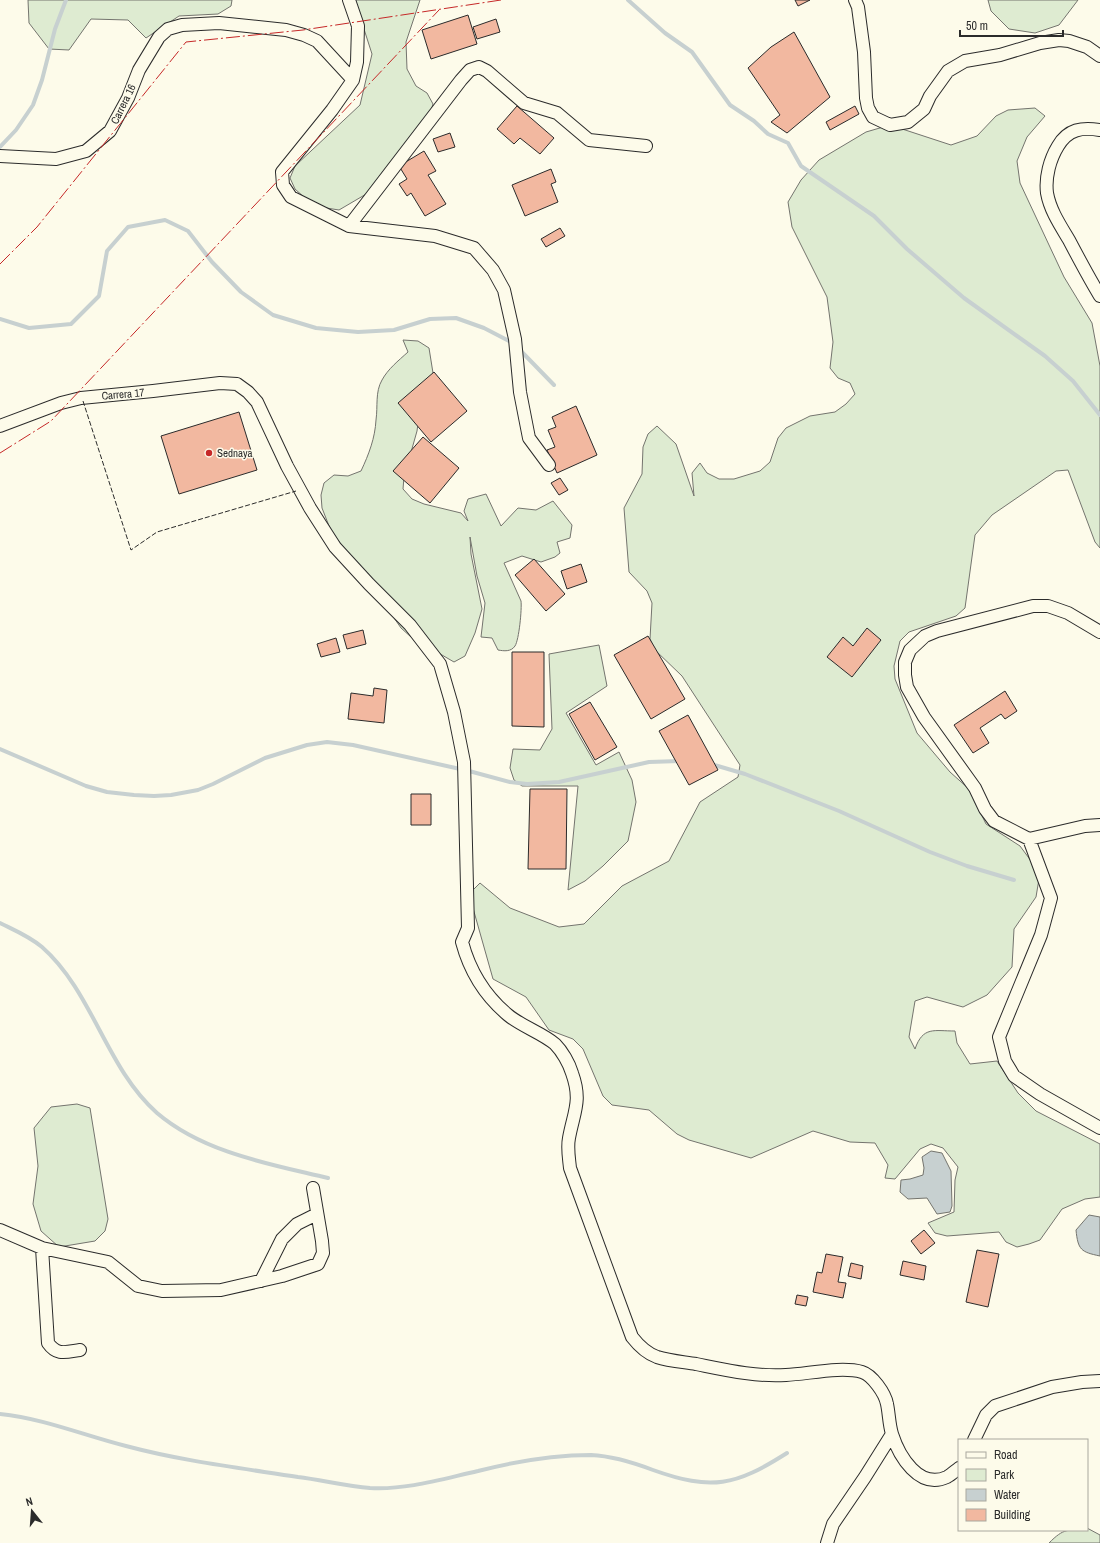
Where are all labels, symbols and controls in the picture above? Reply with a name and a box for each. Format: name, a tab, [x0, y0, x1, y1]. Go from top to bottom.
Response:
scale bar	[960, 12, 1063, 38]
text: 50 m	[966, 18, 988, 34]
street label: Carrera 16	[107, 82, 139, 126]
street label: Carrera 17	[101, 385, 145, 403]
place label: Sednaya	[217, 446, 253, 460]
marker: Sednaya	[204, 448, 214, 458]
legend	[958, 1439, 1088, 1531]
text: Road	[994, 1447, 1018, 1463]
text: Park	[994, 1467, 1014, 1483]
text: Water	[994, 1487, 1021, 1503]
north arrow	[12, 1491, 52, 1531]
text: N	[24, 1494, 34, 1509]
text: Building	[994, 1507, 1031, 1523]

